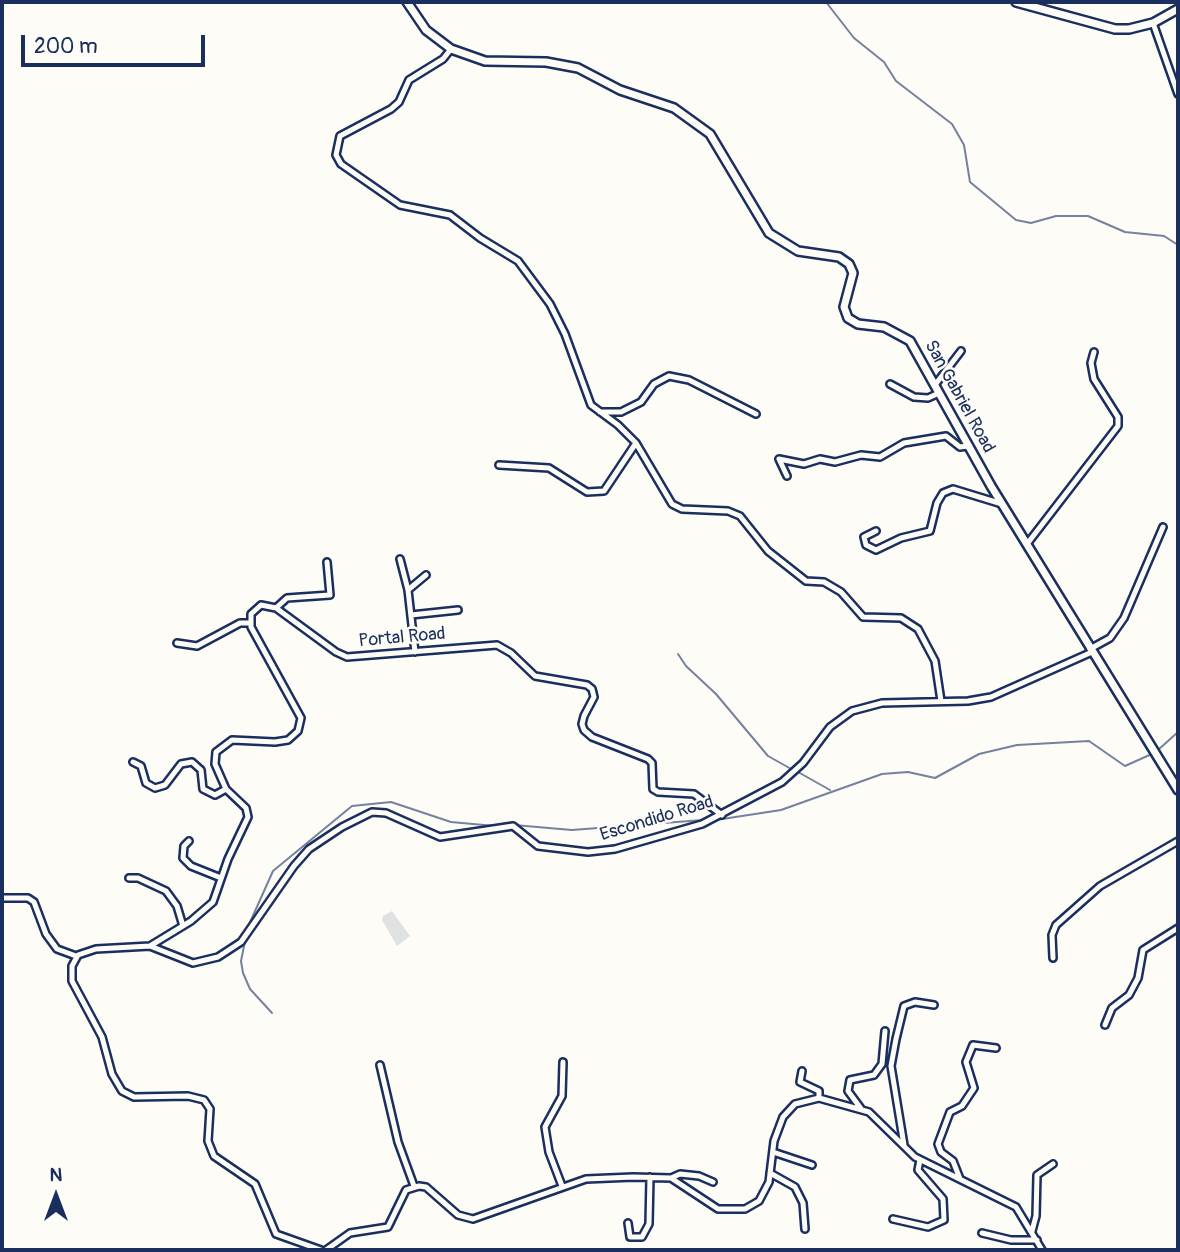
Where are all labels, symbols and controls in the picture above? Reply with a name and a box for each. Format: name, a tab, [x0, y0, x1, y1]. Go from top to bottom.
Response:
scale bar	[24, 21, 208, 65]
text: 200 m	[34, 33, 98, 60]
street label: San Gabriel Road	[919, 337, 999, 457]
street label: Portal Road	[358, 623, 446, 653]
street label: Escondido Road	[598, 791, 716, 847]
north arrow	[21, 1161, 91, 1231]
text: N	[50, 1163, 62, 1187]

